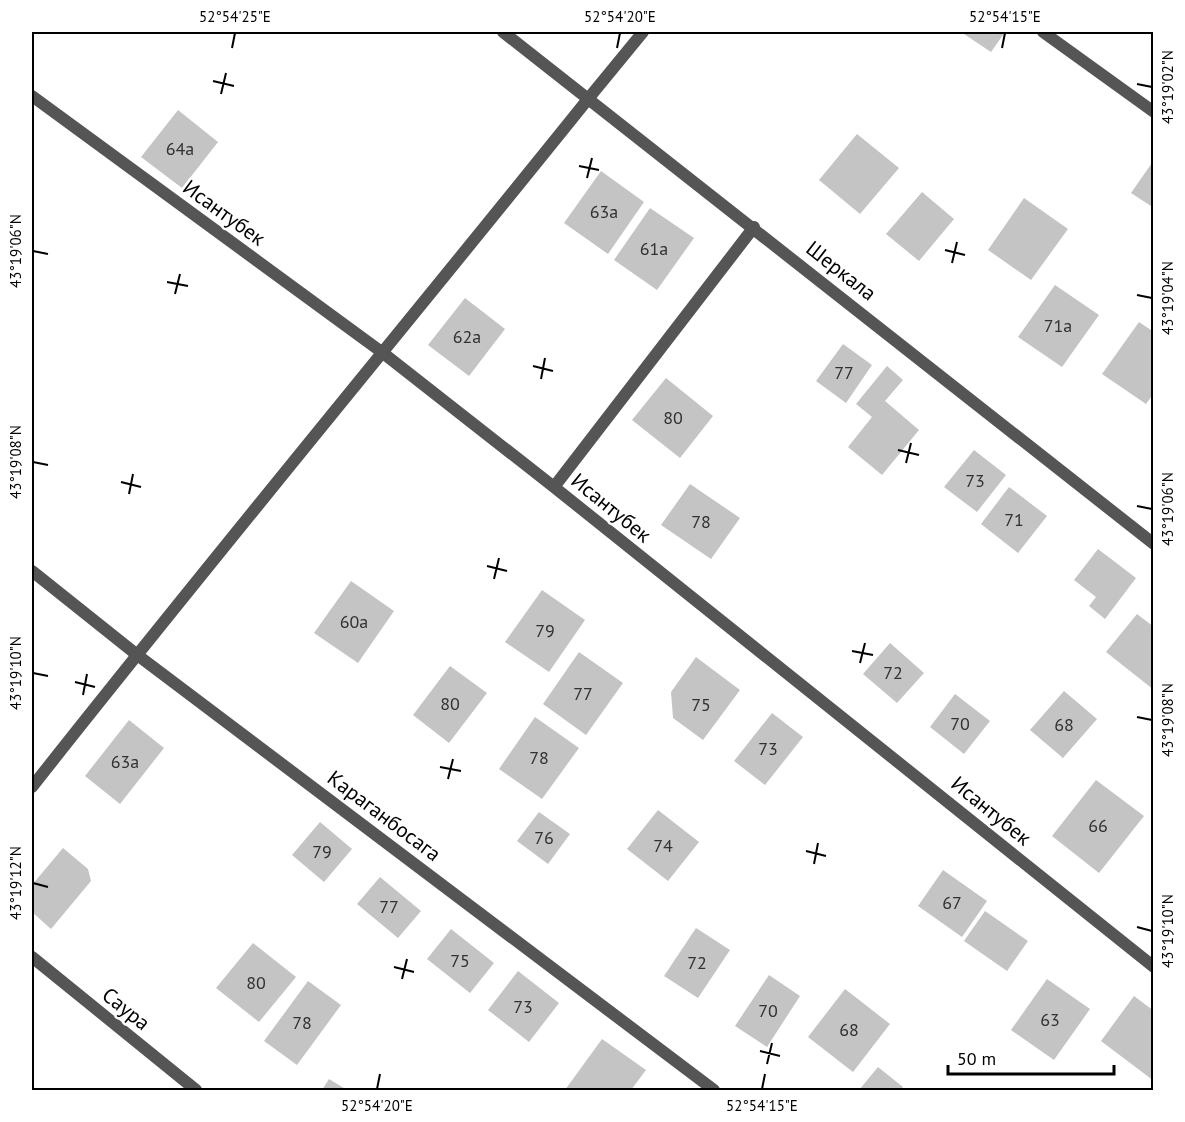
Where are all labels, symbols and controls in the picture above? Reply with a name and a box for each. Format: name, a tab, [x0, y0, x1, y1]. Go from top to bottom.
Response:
text: 52°54'25"E	[199, 7, 271, 26]
text: 52°54'20"E	[584, 7, 656, 26]
text: 52°54'15"E	[969, 7, 1041, 26]
text: 43°19'02"N	[1158, 50, 1177, 124]
house number: 64а	[166, 137, 194, 160]
street label: Исантубек	[178, 174, 271, 252]
house number: 63а	[590, 200, 618, 223]
text: 43°19'06"N	[6, 214, 25, 288]
street label: Шеркала	[801, 235, 882, 306]
house number: 61а	[640, 237, 668, 260]
text: 43°19'04"N	[1158, 261, 1177, 335]
house number: 71а	[1044, 314, 1072, 337]
house number: 62а	[453, 325, 481, 348]
house number: 77	[834, 361, 854, 384]
house number: 80	[663, 406, 683, 429]
text: 43°19'08"N	[6, 425, 25, 499]
street label: Исантубек	[566, 467, 657, 548]
house number: 73	[965, 469, 985, 492]
text: 43°19'06"N	[1158, 472, 1177, 546]
house number: 71	[1004, 508, 1024, 531]
house number: 78	[691, 510, 711, 533]
house number: 60а	[340, 610, 368, 633]
house number: 79	[535, 619, 555, 642]
text: 43°19'10"N	[6, 636, 25, 710]
house number: 72	[883, 661, 903, 684]
house number: 77	[573, 682, 593, 705]
text: 43°19'08"N	[1158, 683, 1177, 757]
house number: 80	[440, 692, 460, 715]
house number: 75	[691, 693, 711, 716]
house number: 70	[950, 712, 970, 735]
house number: 68	[1054, 713, 1074, 736]
house number: 73	[758, 737, 778, 760]
house number: 78	[529, 746, 549, 769]
house number: 63а	[111, 750, 139, 773]
street label: Караганбосага	[322, 764, 446, 867]
street label: Исантубек	[946, 770, 1037, 851]
house number: 66	[1088, 814, 1108, 837]
house number: 76	[534, 826, 554, 849]
house number: 74	[653, 834, 673, 857]
house number: 79	[312, 840, 332, 863]
text: 43°19'12"N	[6, 846, 25, 920]
house number: 67	[942, 891, 962, 914]
text: 43°19'10"N	[1158, 894, 1177, 968]
house number: 77	[379, 895, 399, 918]
house number: 75	[450, 949, 470, 972]
house number: 72	[687, 951, 707, 974]
house number: 80	[246, 971, 266, 994]
street label: Саура	[97, 981, 156, 1036]
house number: 73	[513, 995, 533, 1018]
house number: 70	[758, 999, 778, 1022]
house number: 63	[1040, 1008, 1060, 1031]
house number: 78	[292, 1011, 312, 1034]
house number: 68	[839, 1018, 859, 1041]
scale bar	[948, 1038, 1114, 1076]
text: 50 m	[957, 1047, 996, 1070]
text: 52°54'20"E	[341, 1096, 413, 1115]
text: 52°54'15"E	[726, 1096, 798, 1115]

